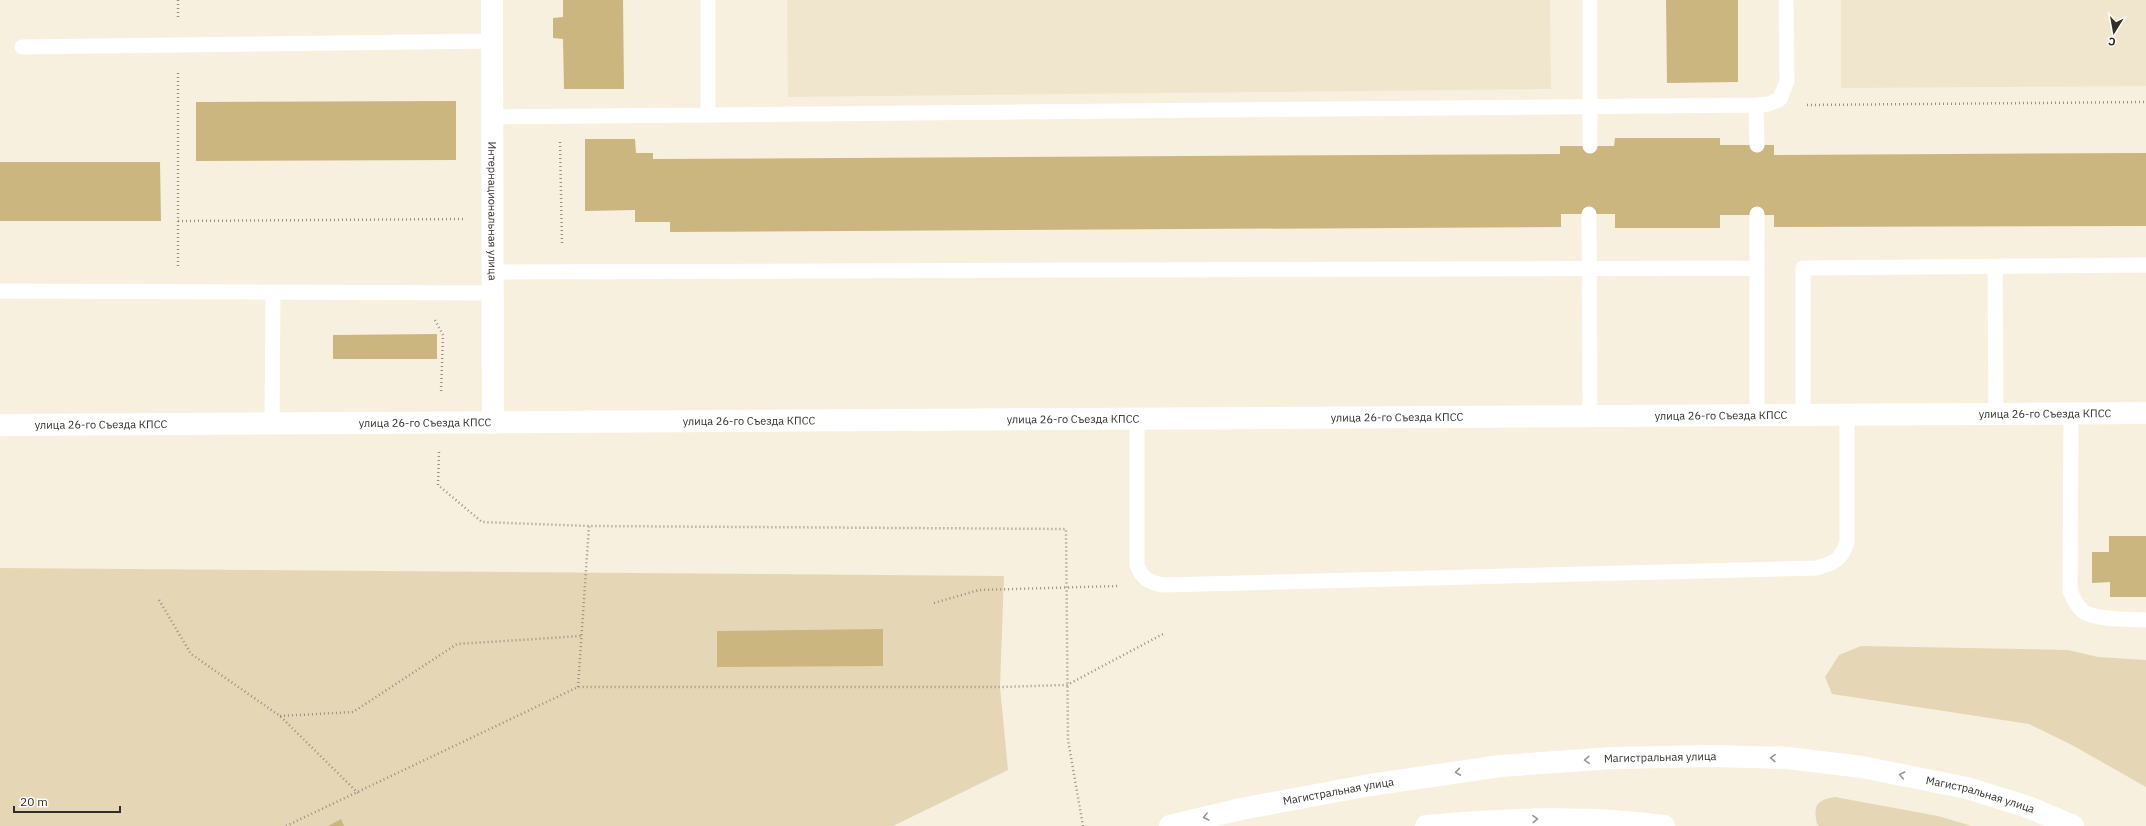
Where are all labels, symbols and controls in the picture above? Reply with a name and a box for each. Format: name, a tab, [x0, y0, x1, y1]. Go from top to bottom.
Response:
north arrow	[2094, 12, 2134, 52]
text: С	[2107, 34, 2117, 49]
street label: Интернациональная улица	[485, 141, 500, 281]
street label: улица 26-го Съезда КПСС	[1979, 406, 2111, 421]
street label: улица 26-го Съезда КПСС	[1655, 408, 1787, 423]
street label: улица 26-го Съезда КПСС	[1331, 410, 1463, 425]
street label: улица 26-го Съезда КПСС	[1007, 412, 1139, 426]
street label: улица 26-го Съезда КПСС	[683, 413, 815, 428]
street label: улица 26-го Съезда КПСС	[359, 415, 491, 430]
street label: улица 26-го Съезда КПСС	[35, 417, 167, 432]
street label: Магистральная улица	[1603, 749, 1717, 766]
one-way arrow	[1770, 753, 1776, 762]
one-way arrow	[1584, 755, 1590, 764]
one-way arrow	[1455, 767, 1461, 776]
one-way arrow	[1899, 771, 1905, 779]
street label: Магистральная улица	[1925, 773, 2037, 816]
street label: Магистральная улица	[1282, 775, 1395, 808]
scale bar	[14, 788, 120, 814]
text: 20 m	[20, 794, 48, 809]
one-way arrow	[1203, 813, 1209, 821]
one-way arrow	[1532, 814, 1538, 823]

